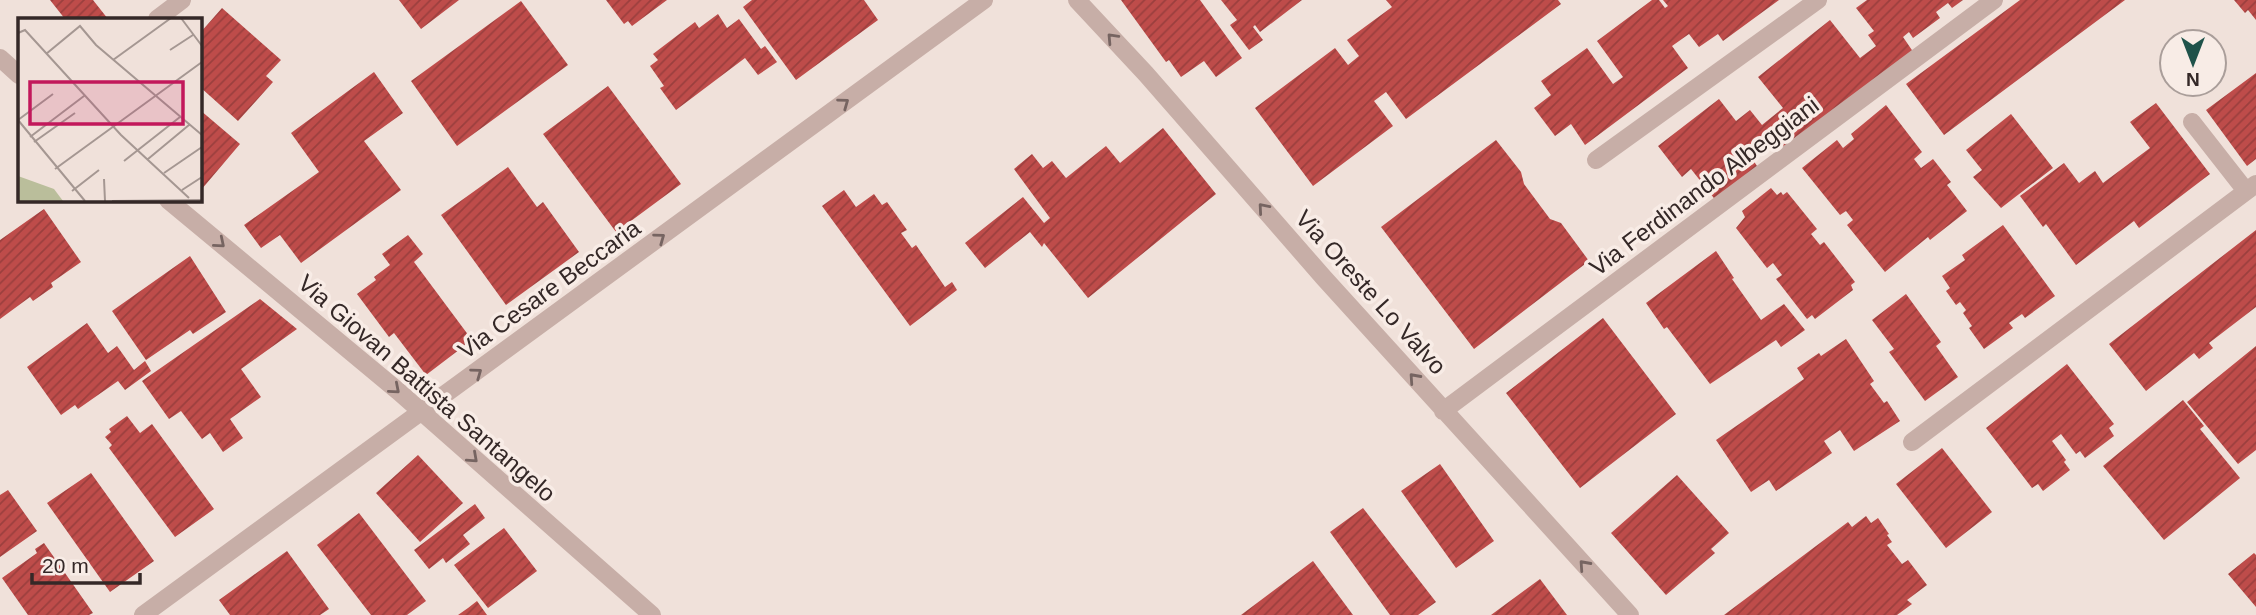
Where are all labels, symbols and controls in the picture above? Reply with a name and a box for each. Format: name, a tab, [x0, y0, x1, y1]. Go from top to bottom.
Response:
inset map	[18, 18, 201, 201]
north arrow	[2158, 28, 2228, 98]
one-way arrow	[1108, 33, 1121, 46]
text: N	[2186, 69, 2200, 90]
street label: Via Ferdinando Albeggiani	[1584, 91, 1824, 281]
one-way arrow	[836, 99, 848, 111]
one-way arrow	[1259, 203, 1271, 216]
street label: Via Oreste Lo Valvo	[1290, 204, 1452, 380]
street label: Via Cesare Beccaria	[453, 214, 646, 364]
one-way arrow	[652, 234, 665, 246]
one-way arrow	[212, 235, 225, 247]
street label: Via Giovan Battista Santangelo	[293, 269, 561, 507]
one-way arrow	[469, 368, 482, 381]
one-way arrow	[1410, 373, 1422, 386]
one-way arrow	[386, 381, 399, 393]
one-way arrow	[465, 450, 478, 463]
scale bar	[32, 542, 140, 586]
text: 20 m	[42, 554, 89, 577]
one-way arrow	[1579, 560, 1592, 573]

